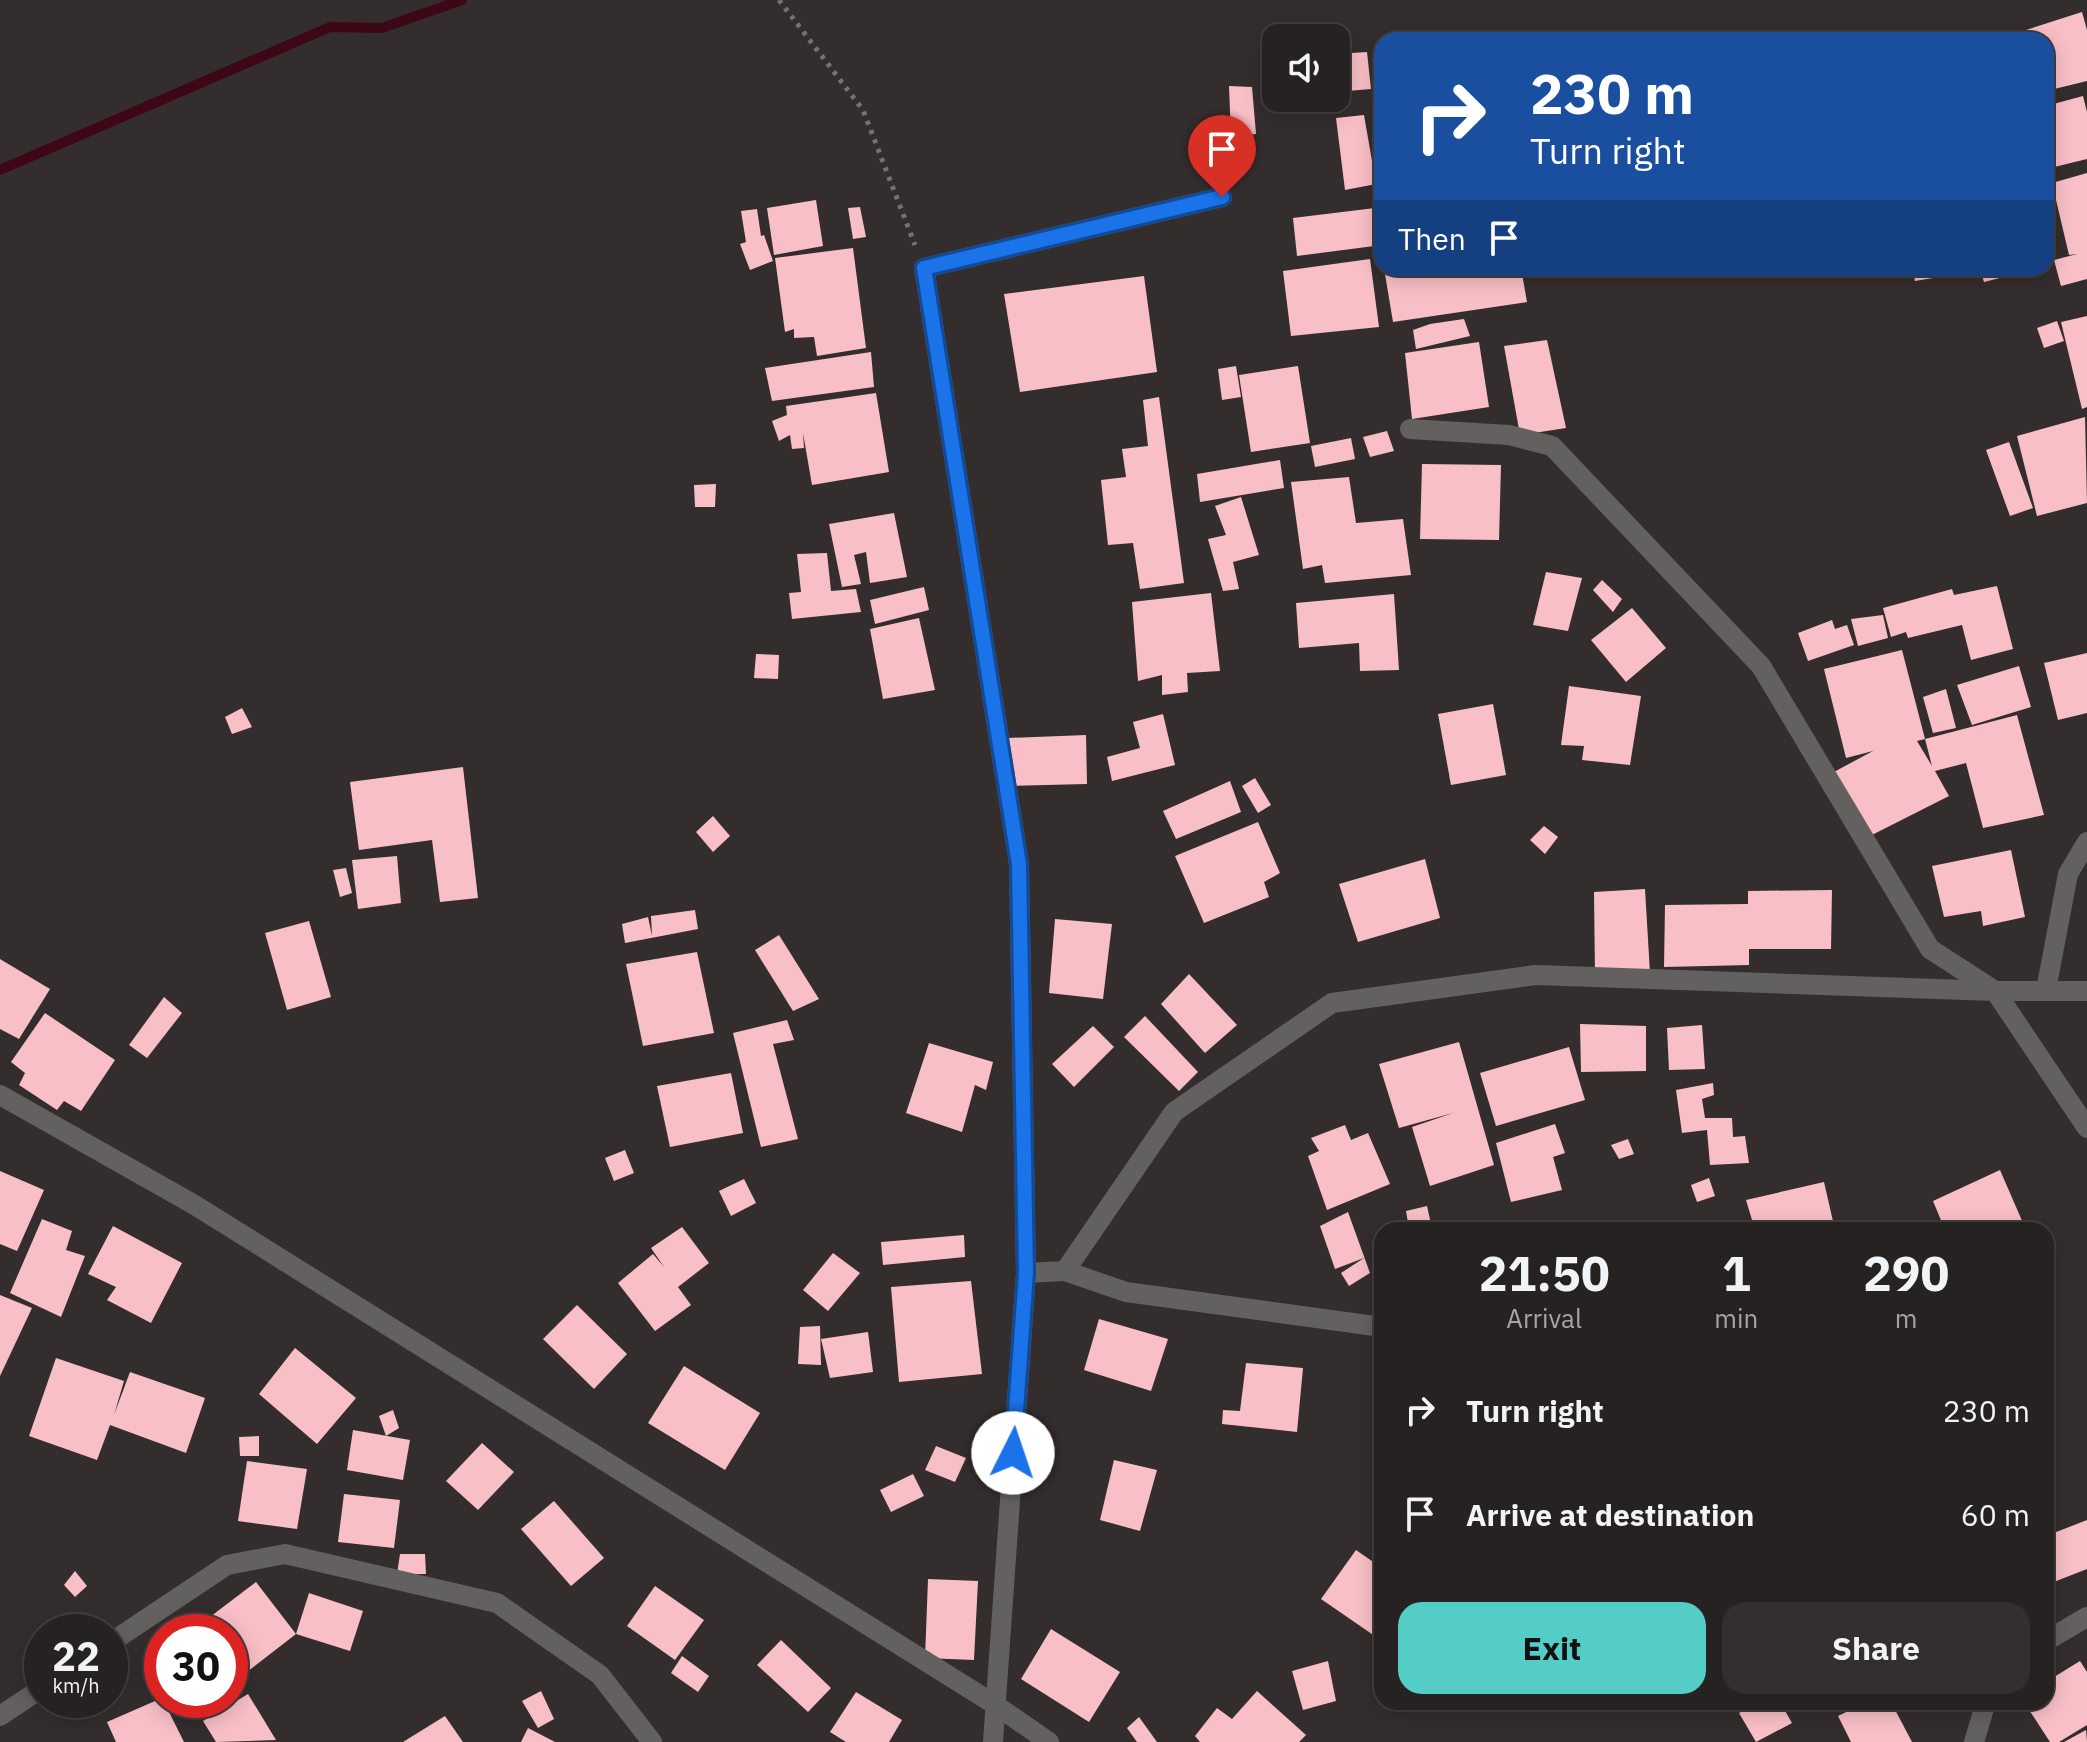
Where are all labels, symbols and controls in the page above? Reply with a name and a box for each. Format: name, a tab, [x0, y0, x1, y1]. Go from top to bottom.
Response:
map controls	[1262, 24, 1350, 112]
button: sound	[1262, 24, 1350, 112]
text: 230 m	[1530, 57, 1694, 129]
icon: right	[1398, 64, 1502, 168]
pin	[1188, 115, 1256, 197]
icon: arrive	[1200, 127, 1244, 171]
text: Turn right	[1530, 127, 1686, 174]
icon: arrive	[1482, 216, 1526, 260]
text: Then	[1398, 219, 1466, 258]
text: 21:50	[1479, 1242, 1610, 1304]
text: 1	[1722, 1242, 1751, 1304]
text: 290	[1863, 1242, 1949, 1304]
text: Arrival	[1506, 1301, 1582, 1335]
text: min	[1714, 1301, 1758, 1335]
text: m	[1895, 1301, 1917, 1335]
icon: right	[1398, 1388, 1442, 1432]
text: Turn right	[1466, 1391, 1604, 1430]
text: 230 m	[1943, 1391, 2030, 1430]
position arrow	[971, 1411, 1055, 1495]
icon: arrive	[1398, 1492, 1442, 1536]
text: Arrive at destination	[1466, 1495, 1754, 1534]
text: 60 m	[1961, 1495, 2030, 1534]
button: Exit	[1398, 1602, 1706, 1694]
button: Share	[1722, 1602, 2030, 1694]
speed limit sign: 30	[144, 1614, 248, 1718]
text: 22	[52, 1630, 100, 1682]
text: km/h	[52, 1672, 100, 1699]

